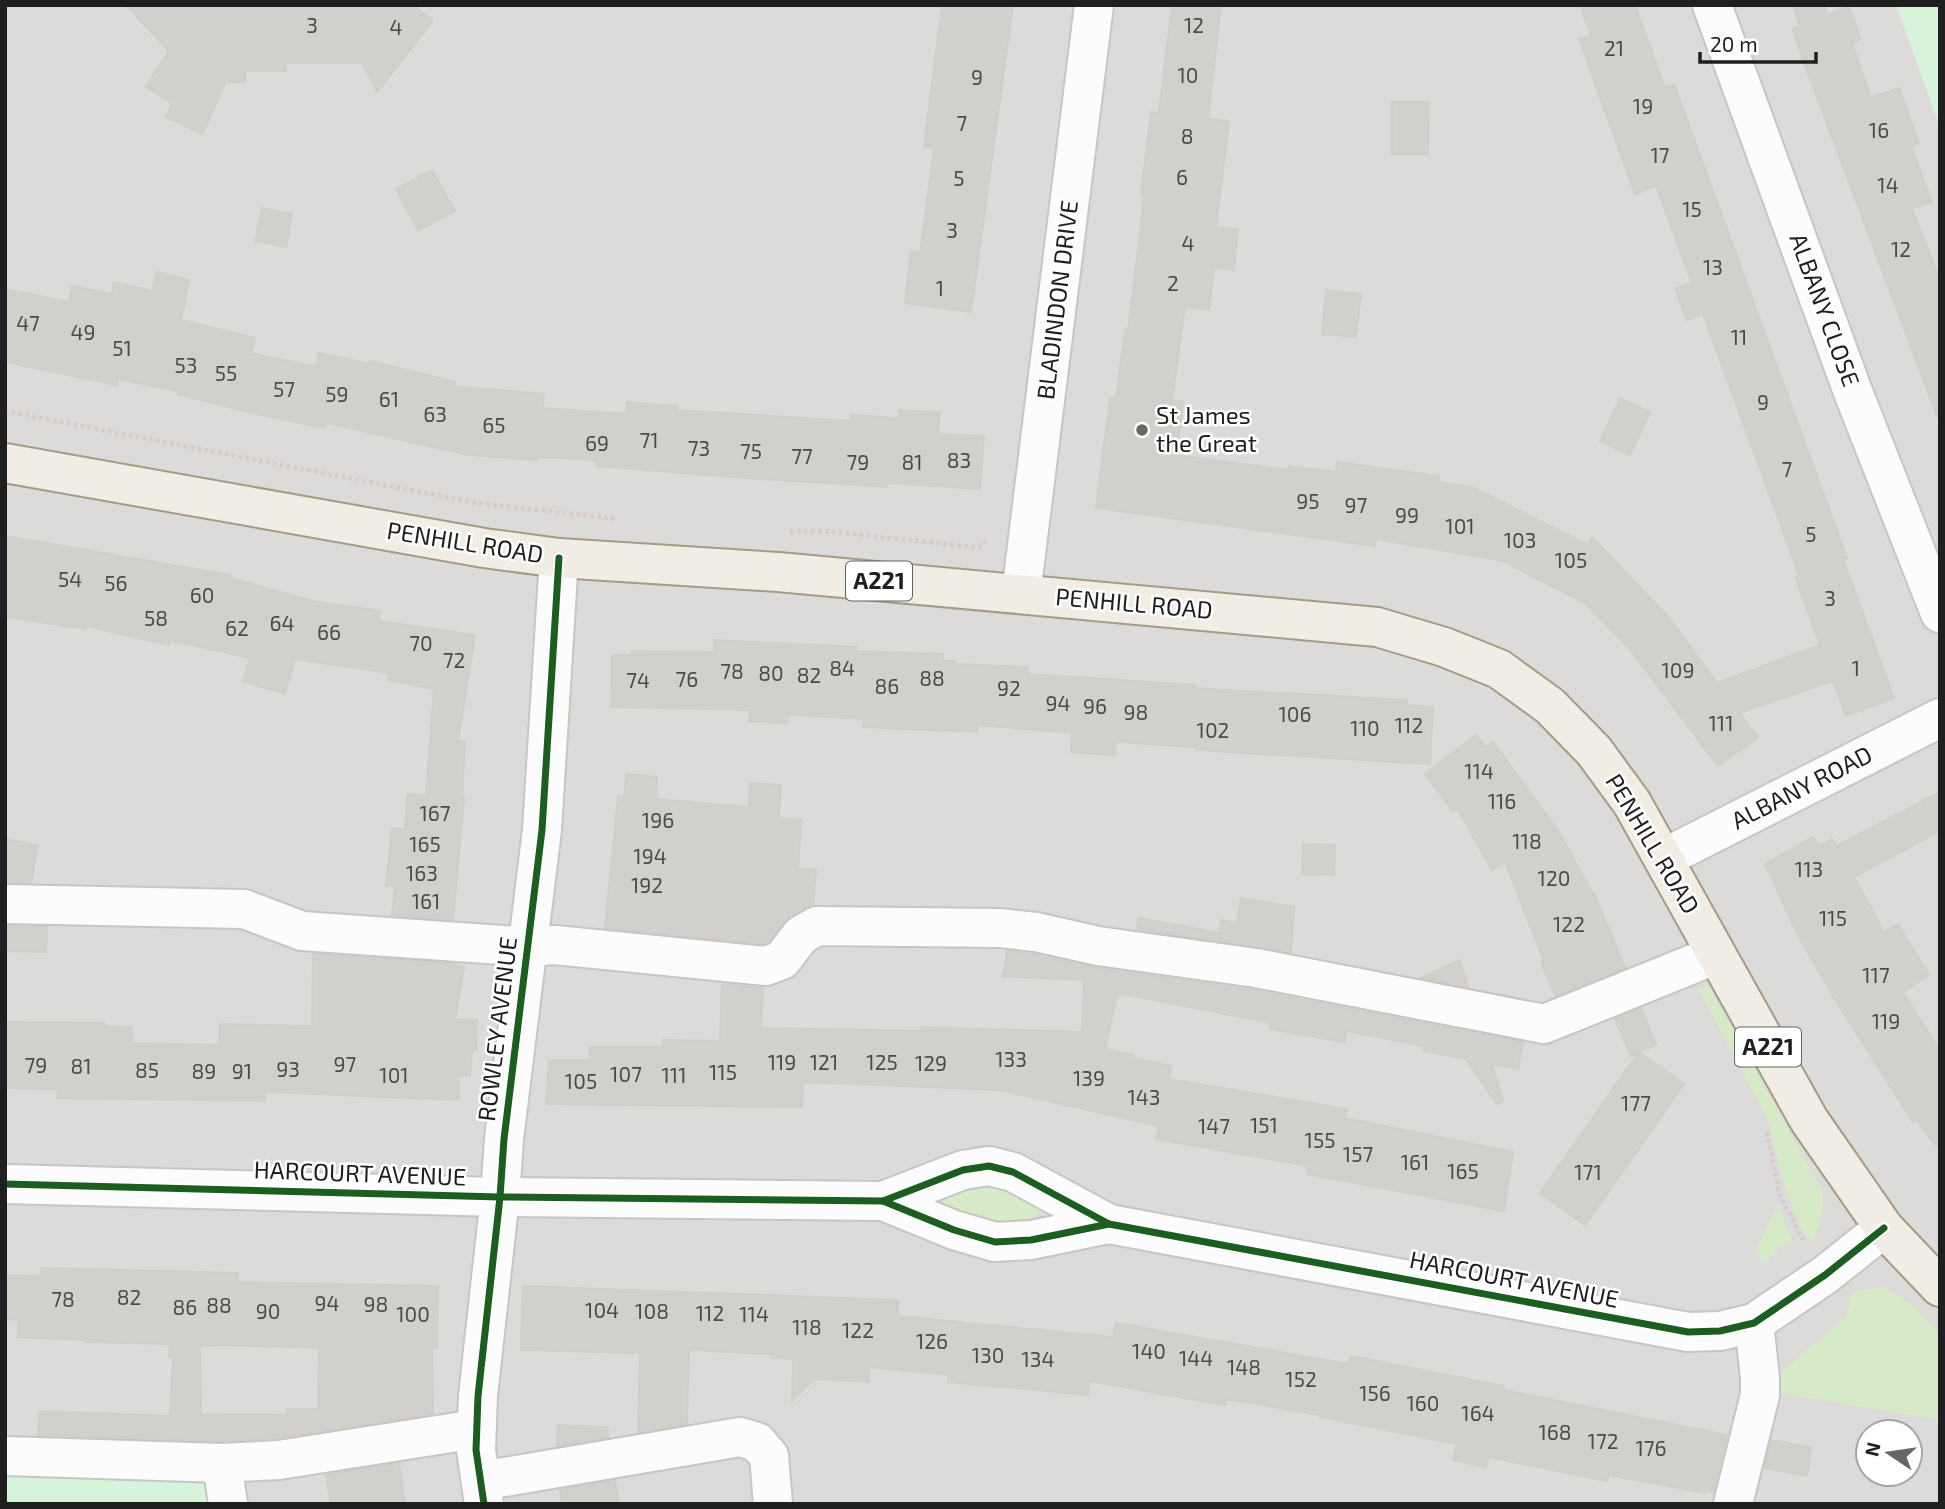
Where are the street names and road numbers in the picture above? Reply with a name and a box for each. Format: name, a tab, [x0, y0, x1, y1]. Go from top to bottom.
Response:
street label: BLADINDON DRIVE	[1030, 198, 1083, 401]
street label: ALBANY CLOSE	[1784, 229, 1867, 390]
street label: PENHILL ROAD	[385, 515, 546, 568]
road number: A221	[846, 562, 912, 600]
street label: PENHILL ROAD	[1054, 581, 1214, 624]
street label: ALBANY ROAD	[1726, 739, 1877, 835]
street label: PENHILL ROAD	[1600, 768, 1706, 918]
street label: ROWLEY AVENUE	[471, 935, 522, 1123]
road number: A221	[1735, 1028, 1801, 1066]
street label: HARCOURT AVENUE	[253, 1154, 467, 1191]
street label: HARCOURT AVENUE	[1407, 1244, 1621, 1313]

